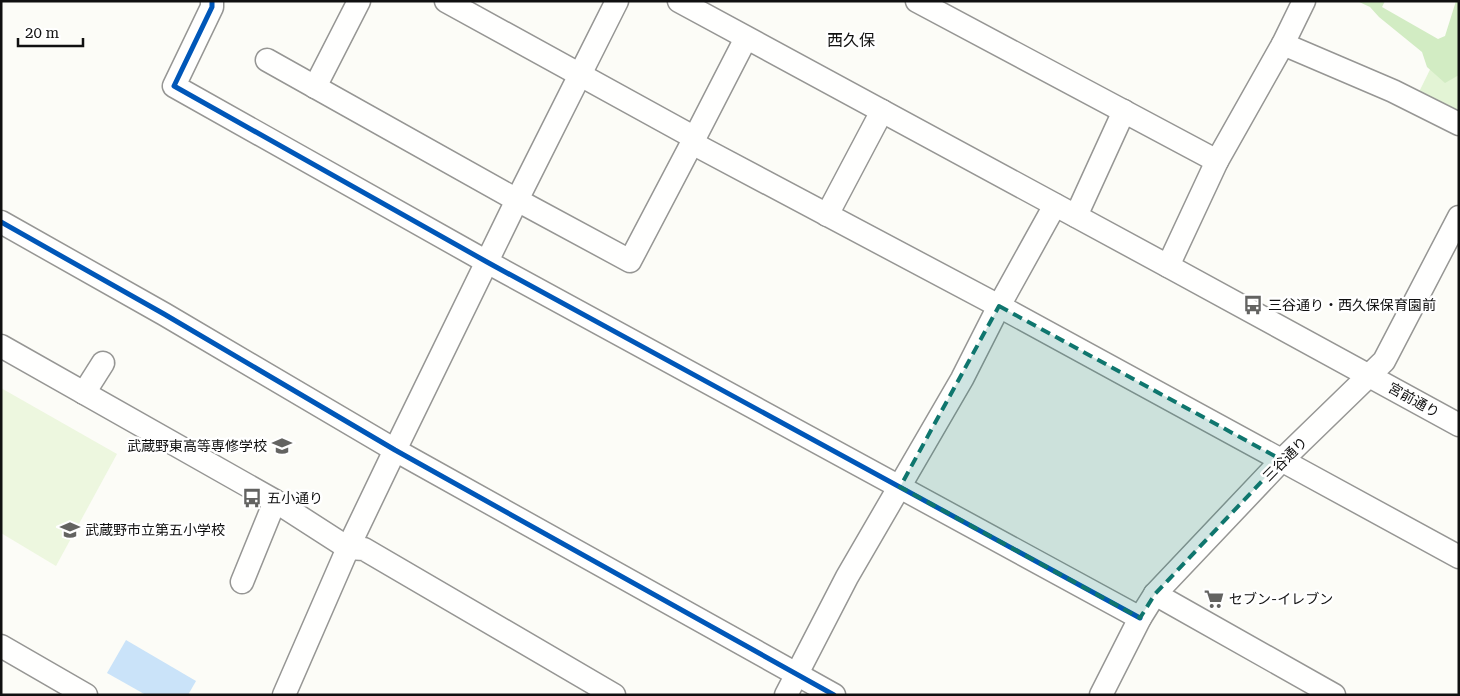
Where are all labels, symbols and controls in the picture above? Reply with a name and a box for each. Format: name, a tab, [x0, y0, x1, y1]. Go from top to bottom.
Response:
scale bar	[18, 15, 82, 47]
text: 20 m	[25, 24, 60, 42]
district label: 西久保	[827, 31, 875, 50]
bus stop icon: 三谷通り・西久保保育園前	[1242, 294, 1264, 316]
place label: 三谷通り・西久保保育園前	[1268, 297, 1436, 313]
street label: 宮前通り	[1386, 379, 1442, 421]
street label: 三谷通り	[1260, 434, 1310, 484]
school or university icon: 武蔵野東高等専修学校	[271, 435, 293, 457]
place label: 武蔵野東高等専修学校	[127, 438, 267, 454]
bus stop icon: 五小通り	[241, 487, 263, 509]
place label: 五小通り	[267, 490, 323, 506]
school or university icon: 武蔵野市立第五小学校	[59, 519, 81, 541]
place label: 武蔵野市立第五小学校	[85, 522, 225, 538]
supermarket icon: セブン-イレブン	[1203, 588, 1225, 610]
place label: セブン-イレブン	[1229, 591, 1333, 607]

